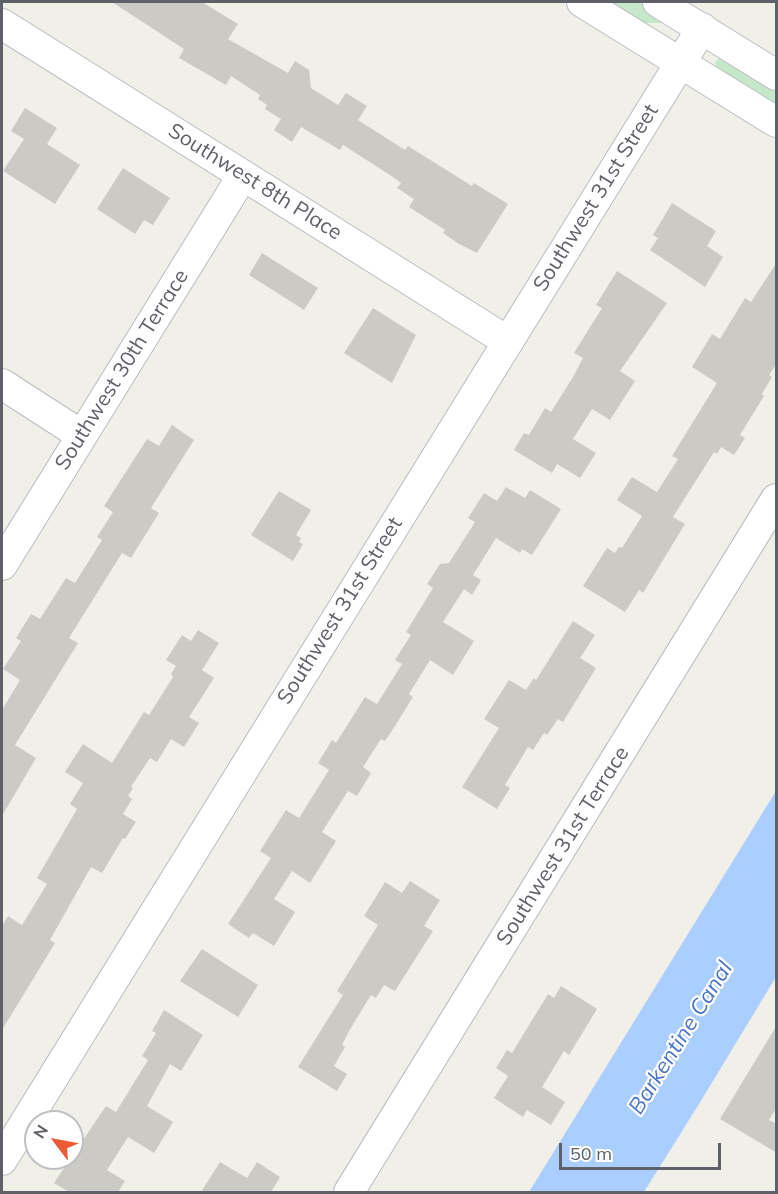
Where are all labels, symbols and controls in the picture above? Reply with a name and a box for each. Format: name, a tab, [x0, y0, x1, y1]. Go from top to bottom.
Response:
street label: Southwest 31st Street	[528, 100, 664, 296]
street label: Southwest 8th Place	[164, 118, 346, 246]
street label: Southwest 30th Terrace	[50, 265, 194, 475]
street label: Southwest 31st Street	[272, 513, 408, 709]
street label: Southwest 31st Terrace	[491, 742, 635, 950]
water label: Barkentine Canal	[623, 957, 739, 1119]
north arrow	[24, 1110, 84, 1170]
text: N	[29, 1121, 52, 1142]
scale bar	[562, 1131, 724, 1169]
text: 50 m	[570, 1142, 612, 1165]

